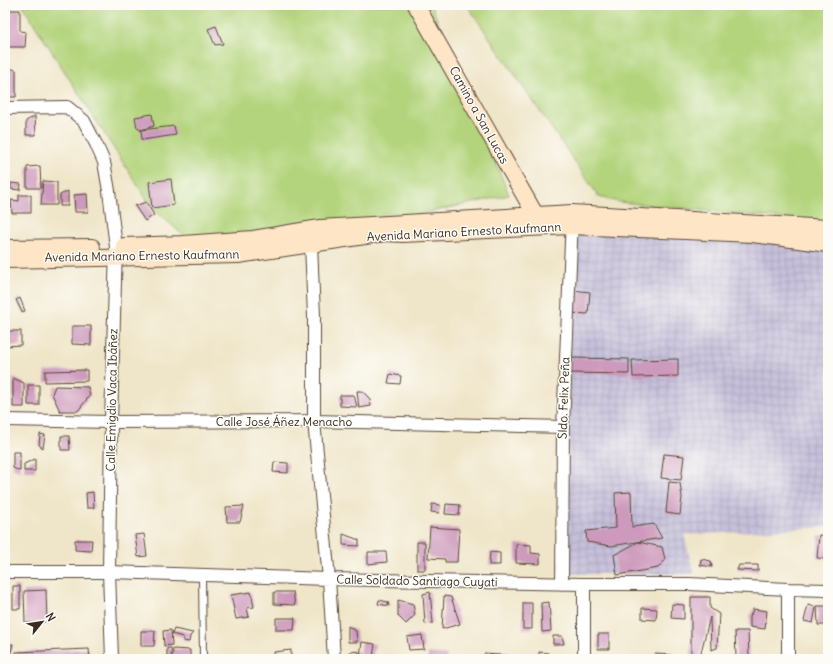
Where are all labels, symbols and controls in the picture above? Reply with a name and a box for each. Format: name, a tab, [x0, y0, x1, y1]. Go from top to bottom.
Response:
street label: Camino a San Lucas	[446, 63, 512, 166]
street label: Avenida Mariano Ernesto Kaufmann	[366, 219, 562, 244]
street label: Avenida Mariano Ernesto Kaufmann	[45, 246, 239, 265]
street label: Calle Emigdio Vaca Ibáñez	[103, 328, 120, 472]
street label: Sldo. Felix Peña	[555, 356, 572, 439]
street label: Calle José Áñez Menacho	[216, 414, 352, 429]
street label: Calle Soldado Santiago Cuyati	[336, 572, 498, 589]
north arrow	[22, 602, 62, 642]
text: N	[43, 610, 59, 624]

